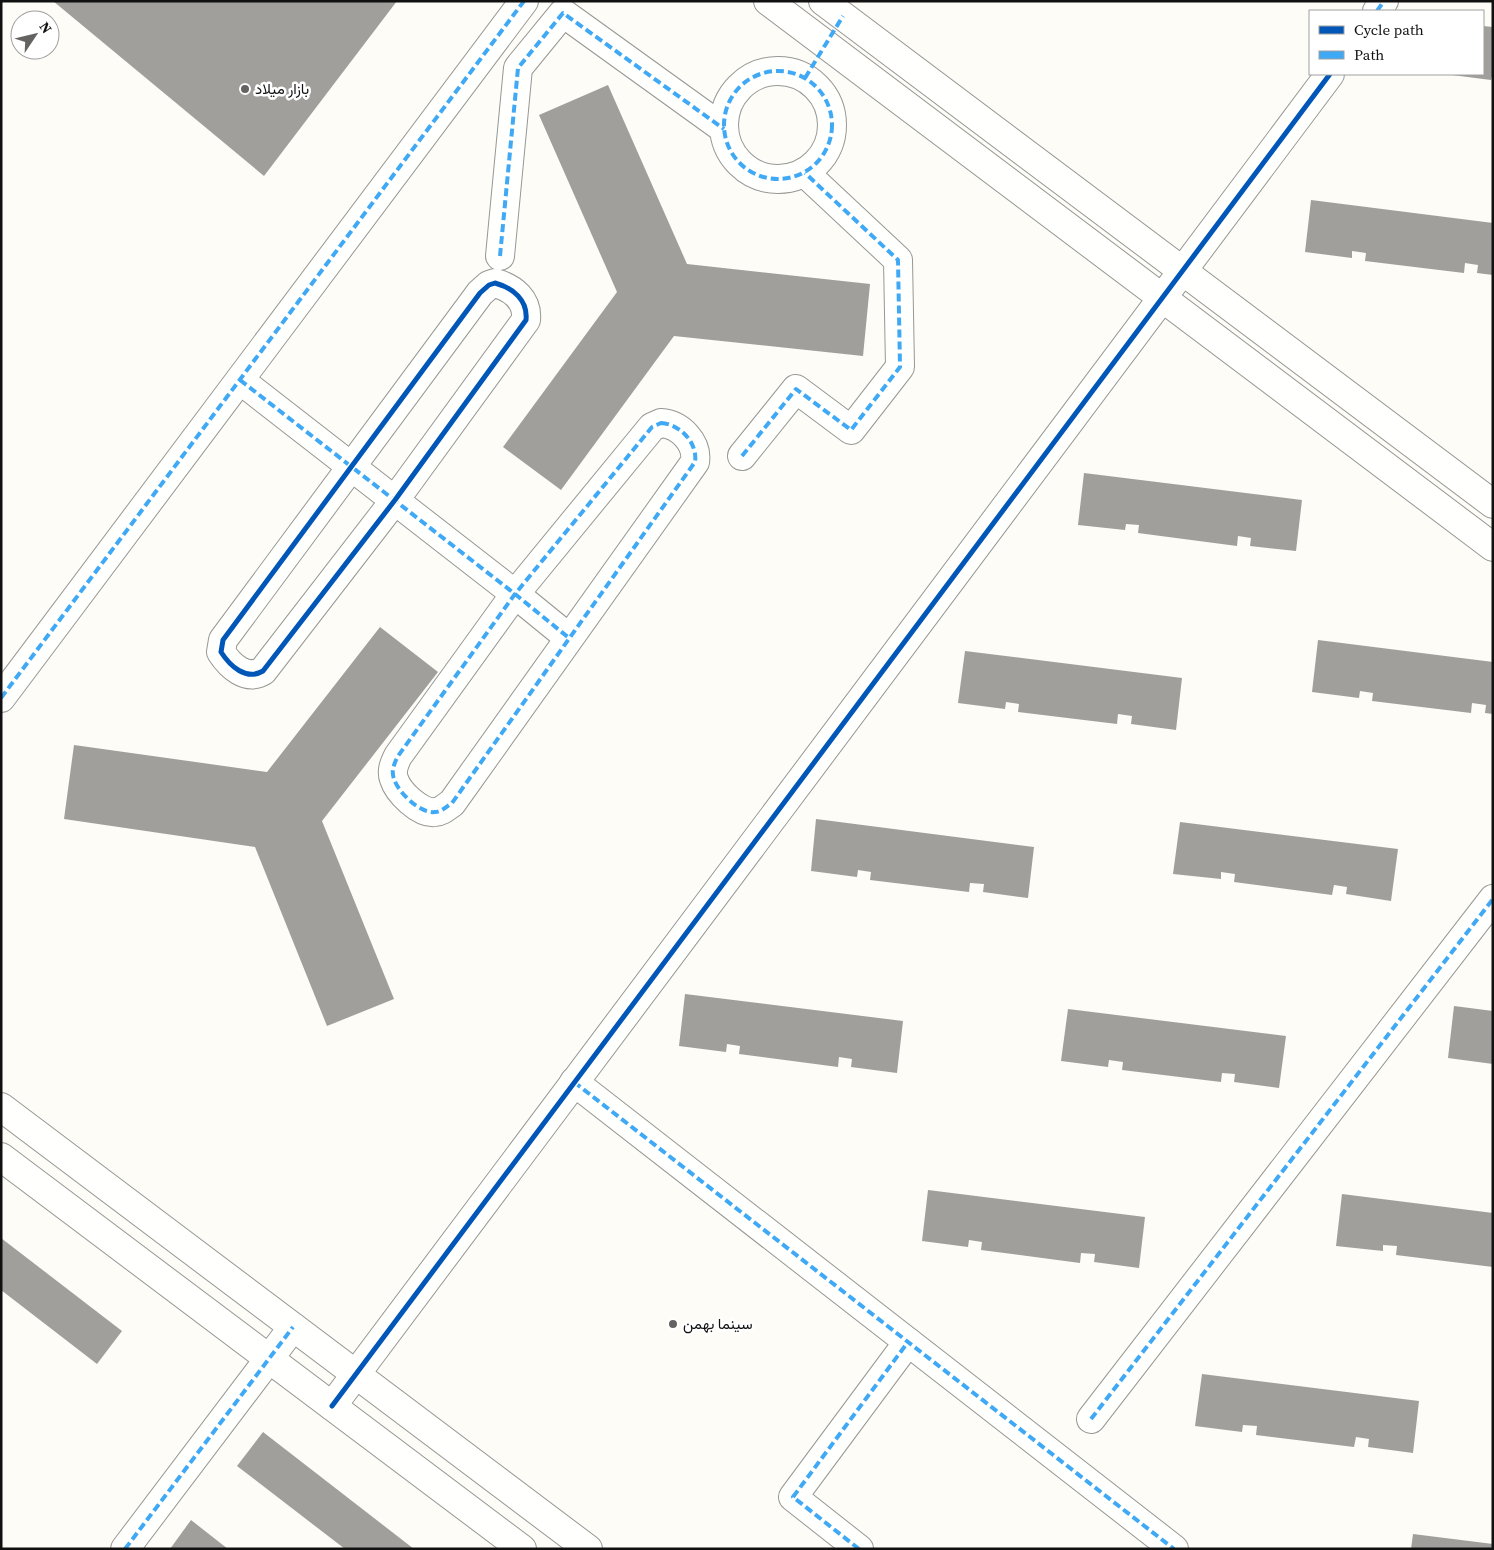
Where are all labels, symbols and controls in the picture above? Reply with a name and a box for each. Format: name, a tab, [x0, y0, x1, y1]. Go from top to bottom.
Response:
north arrow	[10, 10, 60, 60]
legend	[1309, 10, 1484, 75]
text: N	[35, 18, 57, 37]
text: Cycle path	[1354, 19, 1424, 40]
text: Path	[1354, 44, 1384, 65]
place label: بازار میلاد	[255, 78, 309, 99]
marker: بازار میلاد	[239, 83, 251, 95]
place label: سینما بهمن	[683, 1313, 753, 1334]
marker: سینما بهمن	[667, 1318, 679, 1330]

